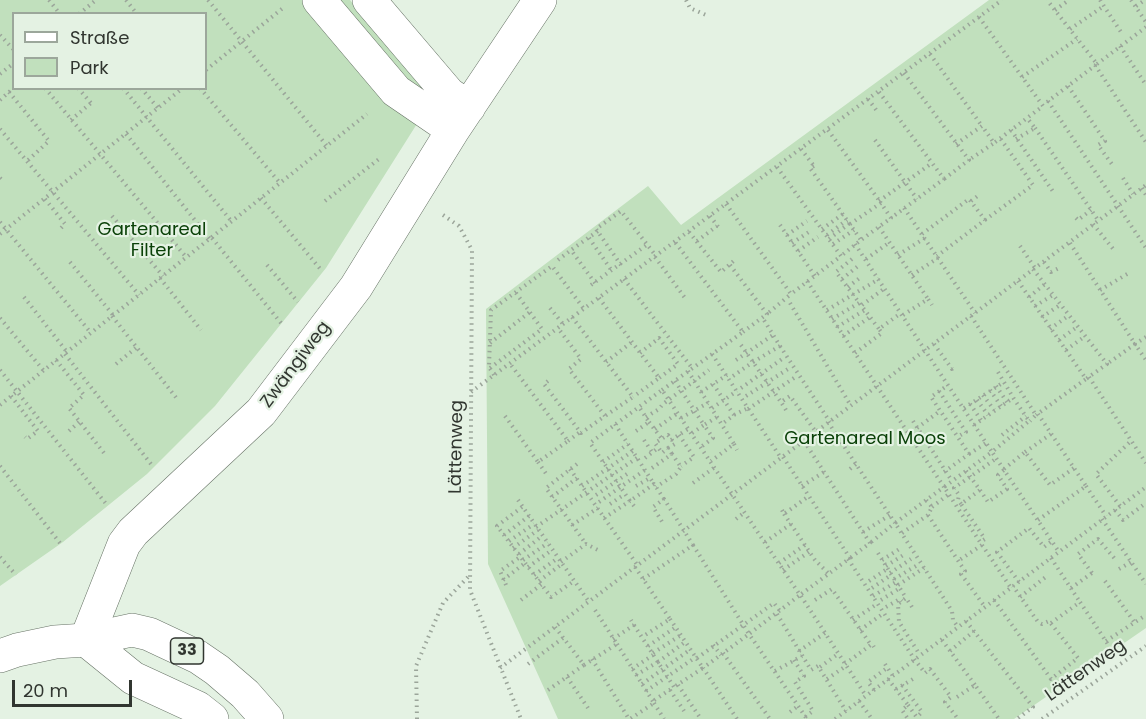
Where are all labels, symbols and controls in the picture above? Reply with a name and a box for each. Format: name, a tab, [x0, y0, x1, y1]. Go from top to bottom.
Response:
legend	[12, 12, 207, 90]
text: Straße	[70, 25, 129, 50]
text: Park	[70, 55, 109, 80]
park label: Gartenareal Filter	[98, 219, 206, 262]
street label: Zwängiweg	[256, 317, 336, 413]
street label: Lättenweg	[445, 400, 469, 494]
park label: Gartenareal Moos	[784, 428, 946, 450]
street label: Lättenweg	[1041, 635, 1131, 707]
road number: 33	[170, 638, 204, 664]
scale bar	[15, 668, 135, 706]
text: 20 m	[23, 678, 68, 703]

